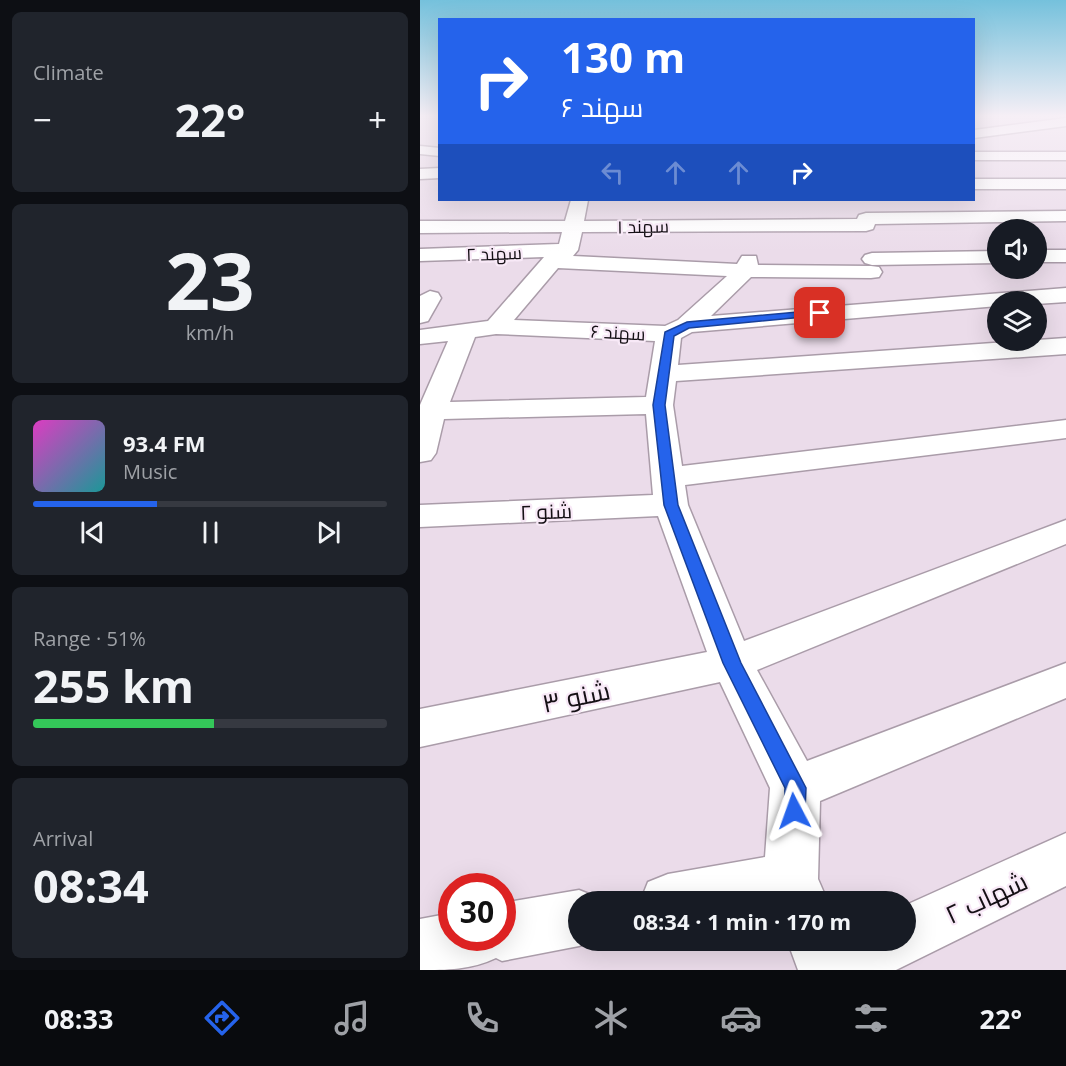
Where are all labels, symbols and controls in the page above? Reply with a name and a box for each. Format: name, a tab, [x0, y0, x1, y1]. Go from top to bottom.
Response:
text: 130 m	[561, 28, 685, 85]
icon: right	[462, 42, 540, 120]
text: Climate	[33, 59, 104, 86]
text: سهند ۶	[561, 88, 643, 125]
text: 22°	[175, 89, 245, 150]
text: −	[33, 97, 52, 142]
text: +	[368, 97, 387, 142]
icon: left	[596, 156, 629, 189]
icon: ahead	[659, 156, 692, 189]
icon: ahead	[722, 156, 755, 189]
icon: right	[785, 156, 818, 189]
street label: سهند ۱	[617, 214, 669, 238]
map controls	[987, 219, 1047, 351]
button: sound	[987, 219, 1047, 279]
text: 23	[165, 227, 255, 333]
street label: سهند ۲	[466, 240, 522, 266]
pin	[794, 287, 845, 338]
button: layers	[987, 291, 1047, 351]
icon: arrive	[803, 296, 836, 329]
text: km/h	[186, 319, 234, 346]
street label: سهند ۶	[590, 319, 646, 345]
text: 93.4 FM	[123, 428, 206, 458]
text: Music	[123, 458, 177, 485]
street label: شنو ۲	[519, 496, 573, 526]
icon: previous	[76, 516, 109, 549]
icon: pause	[194, 516, 227, 549]
icon: next	[312, 516, 345, 549]
text: Range · 51%	[33, 625, 146, 652]
text: 255 km	[33, 655, 194, 716]
street label: شنو ۳	[539, 671, 613, 721]
position arrow	[762, 779, 826, 843]
text: Arrival	[33, 825, 93, 852]
text: 08:34	[33, 855, 149, 916]
street label: شهاب ۲	[939, 862, 1033, 932]
speed limit sign: 30	[438, 873, 516, 951]
text: 08:34 · 1 min · 170 m	[633, 906, 851, 936]
icon: directions	[201, 997, 243, 1039]
icon: music	[331, 997, 373, 1039]
icon: phone	[461, 997, 503, 1039]
icon: climate	[590, 997, 632, 1039]
icon: car	[720, 997, 762, 1039]
icon: filters	[850, 997, 892, 1039]
text: 08:33	[44, 1000, 113, 1037]
text: 22°	[980, 1000, 1022, 1037]

